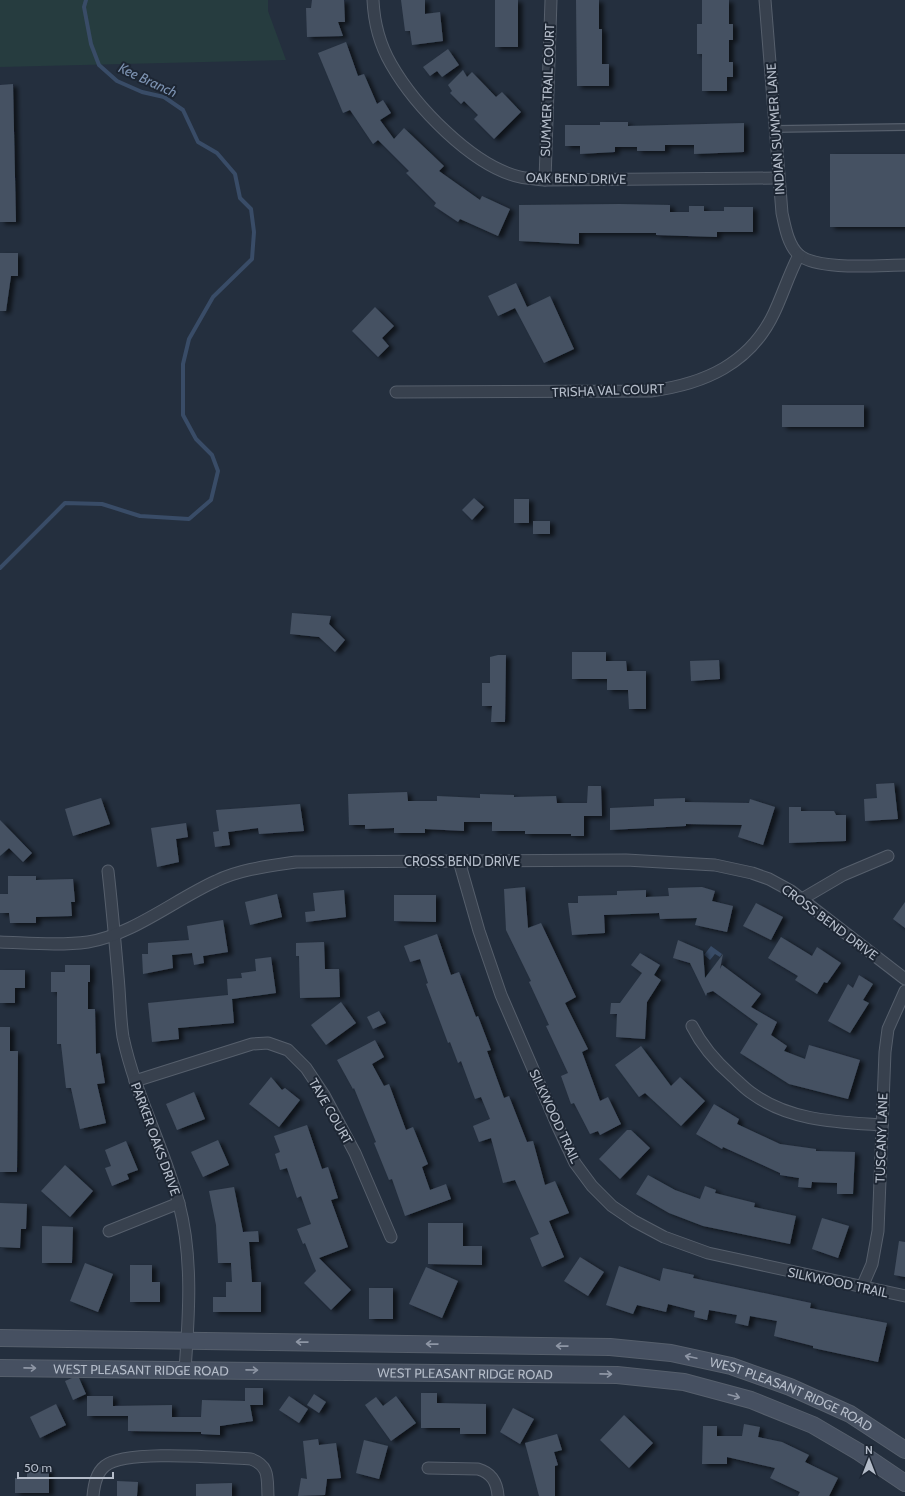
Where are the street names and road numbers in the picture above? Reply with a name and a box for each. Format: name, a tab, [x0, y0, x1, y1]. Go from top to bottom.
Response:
street label: SUMMER TRAIL COURT	[537, 23, 557, 157]
street label: INDIAN SUMMER LANE	[762, 63, 788, 195]
street label: OAK BEND DRIVE	[526, 169, 626, 187]
street label: TRISHA VAL COURT	[552, 380, 665, 400]
street label: CROSS BEND DRIVE	[404, 853, 520, 869]
street label: CROSS BEND DRIVE	[779, 881, 881, 963]
street label: SILKWOOD TRAIL	[526, 1066, 584, 1166]
street label: TAVE COURT	[306, 1075, 356, 1147]
street label: PARKER OAKS DRIVE	[128, 1080, 184, 1198]
street label: TUSCANY LANE	[871, 1093, 891, 1183]
street label: SILKWOOD TRAIL	[786, 1264, 890, 1301]
street label: WEST PLEASANT RIDGE ROAD	[708, 1354, 876, 1435]
street label: WEST PLEASANT RIDGE ROAD	[53, 1361, 229, 1379]
street label: WEST PLEASANT RIDGE ROAD	[377, 1364, 553, 1382]

